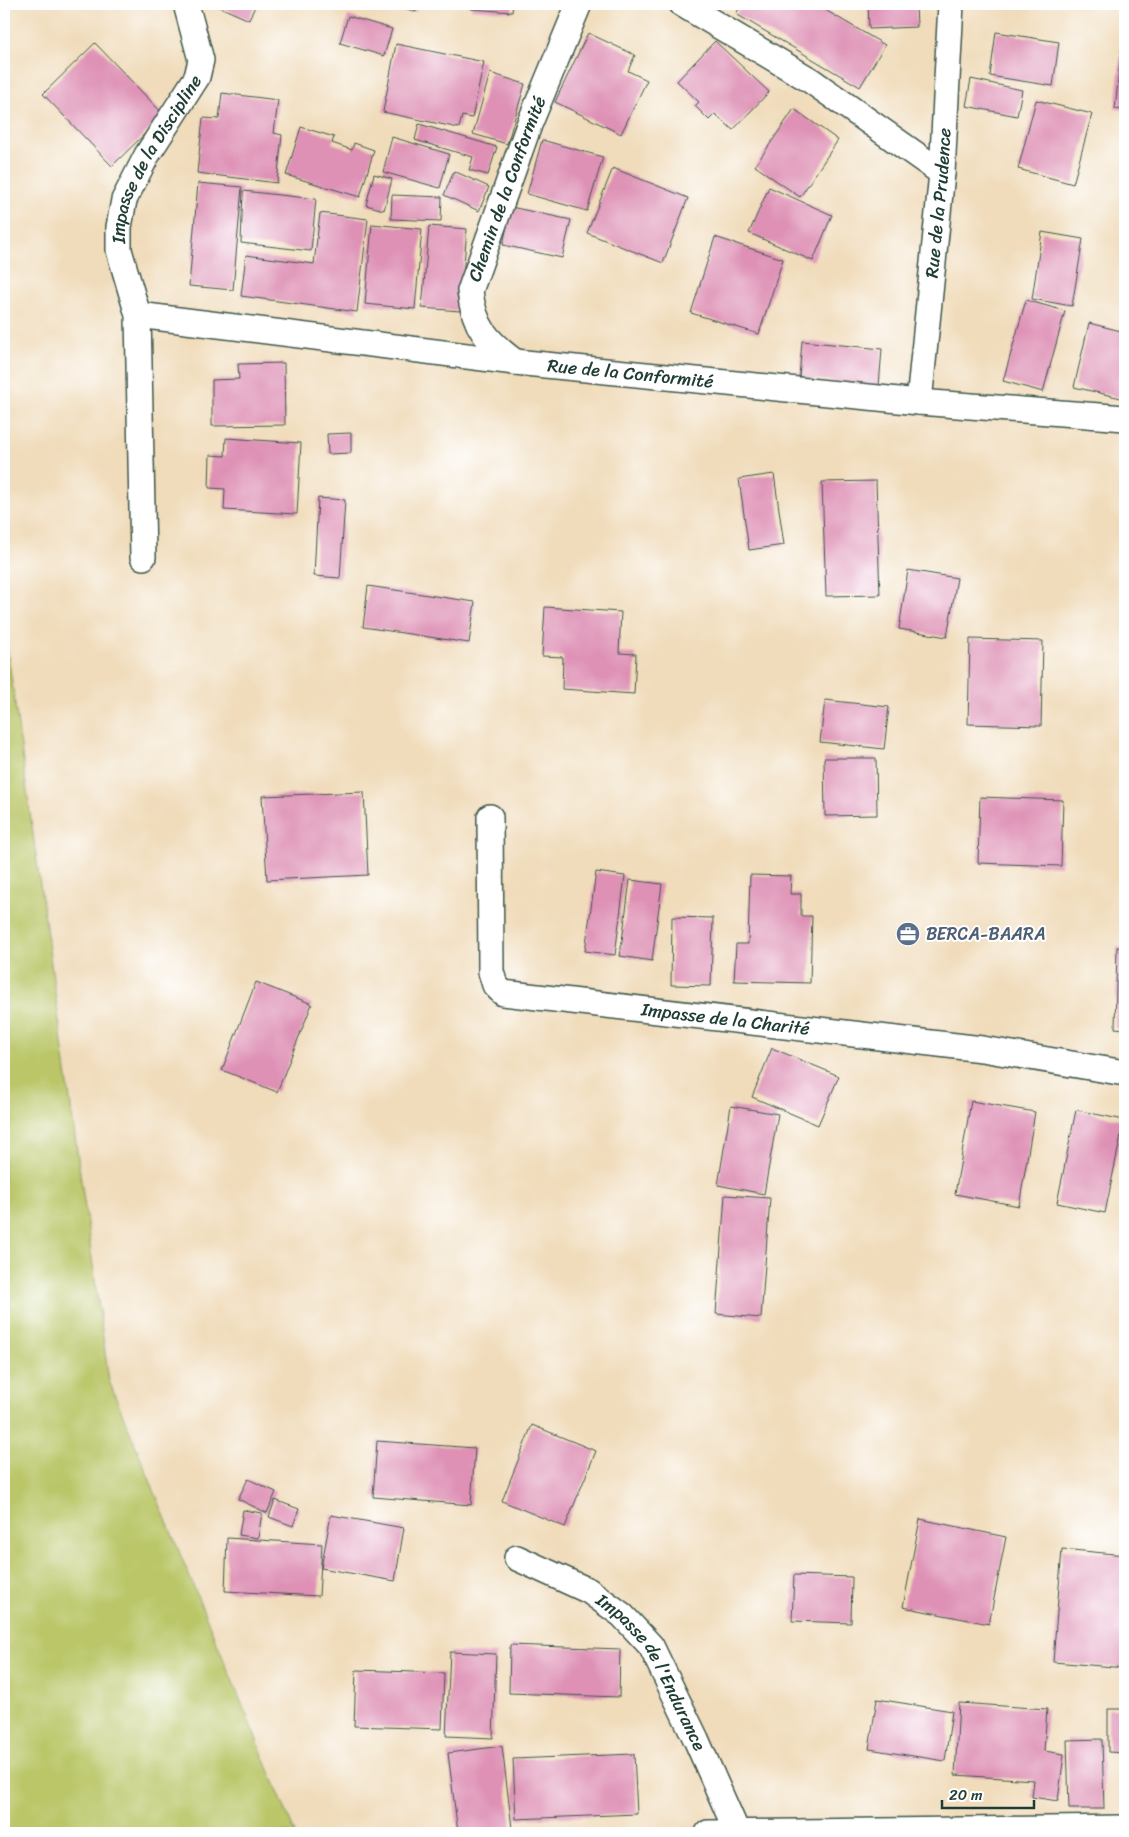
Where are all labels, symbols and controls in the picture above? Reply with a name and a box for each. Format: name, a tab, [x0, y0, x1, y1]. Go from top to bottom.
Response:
street label: Impasse de la Discipline	[103, 68, 211, 245]
street label: Chemin de la Conformité	[459, 91, 555, 286]
street label: Rue de la Prudence	[916, 127, 960, 279]
street label: Rue de la Conformité	[546, 349, 715, 398]
place label: BERCA-BAARA	[926, 918, 1046, 950]
office icon: BERCA-BAARA	[895, 921, 921, 947]
street label: Impasse de la Charité	[639, 993, 812, 1045]
street label: Impasse de l'Endurance	[588, 1584, 715, 1756]
scale bar	[942, 1777, 1034, 1809]
text: 20 m	[949, 1782, 983, 1808]

